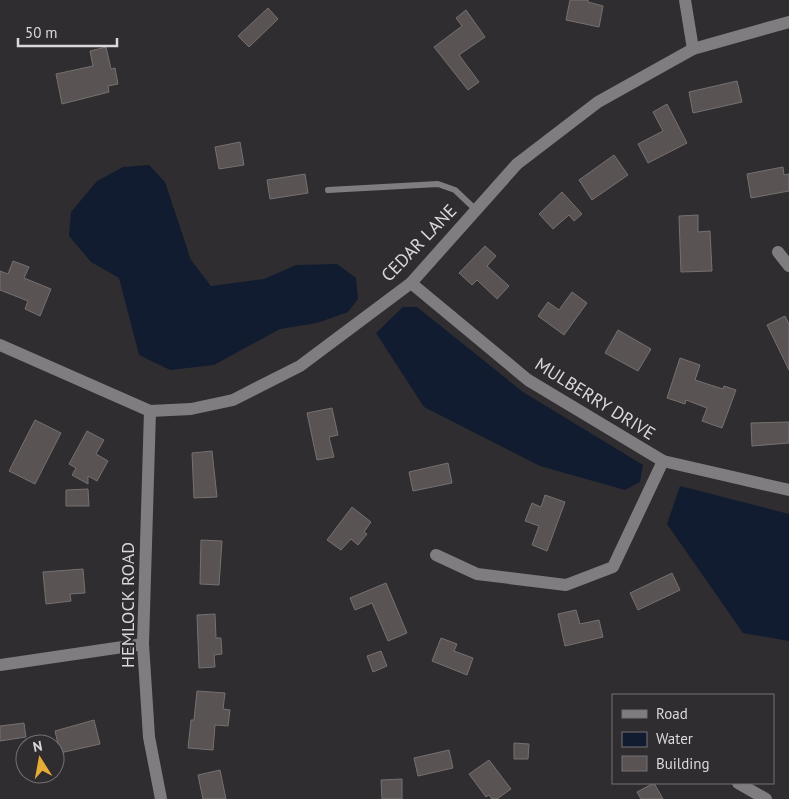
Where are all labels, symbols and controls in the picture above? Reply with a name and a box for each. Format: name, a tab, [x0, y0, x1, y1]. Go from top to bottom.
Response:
scale bar	[18, 15, 116, 47]
text: 50 m	[25, 23, 58, 42]
street label: CEDAR LANE	[376, 199, 461, 286]
street label: MULBERRY DRIVE	[531, 352, 660, 445]
street label: HEMLOCK ROAD	[116, 542, 139, 668]
legend	[612, 694, 774, 784]
text: Road	[656, 704, 688, 723]
text: Water	[656, 729, 693, 748]
north arrow	[15, 734, 65, 784]
text: N	[31, 737, 44, 756]
text: Building	[656, 754, 710, 773]

